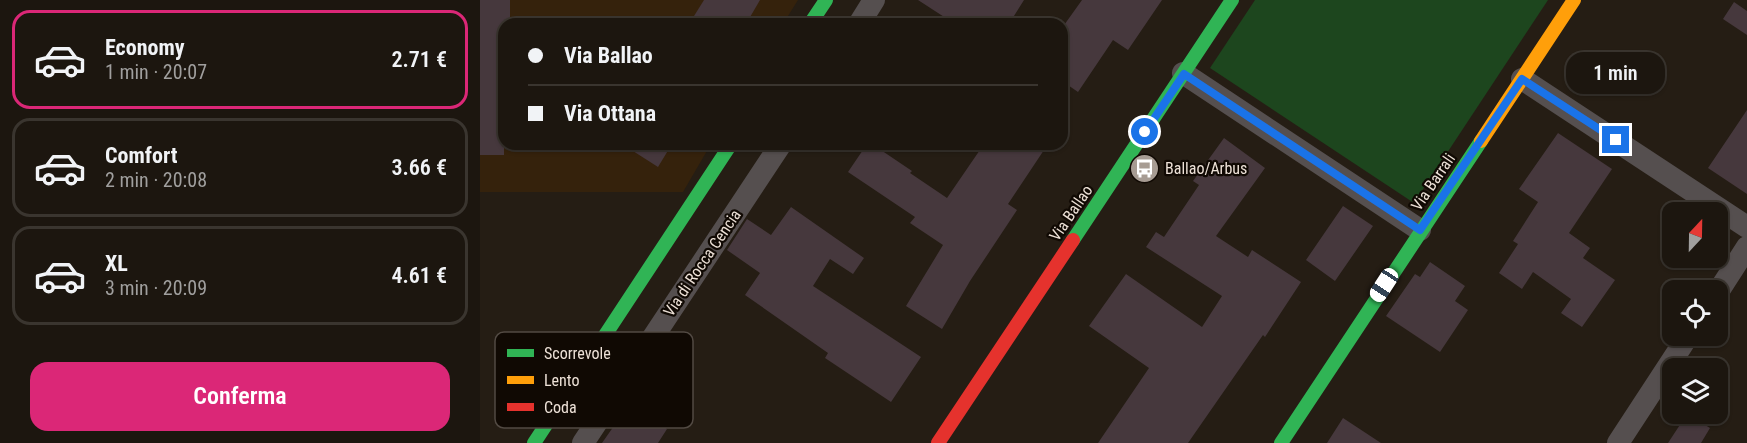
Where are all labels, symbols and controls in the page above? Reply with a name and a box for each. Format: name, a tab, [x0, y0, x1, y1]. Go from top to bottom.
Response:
icon: car	[33, 33, 87, 87]
text: Economy	[105, 35, 185, 60]
text: Via Ballao	[564, 43, 653, 68]
text: 2.71 €	[391, 47, 447, 72]
callout: 1 min	[1566, 53, 1666, 95]
text: 1 min · 20:07	[105, 60, 207, 84]
text: 1 min	[1593, 61, 1638, 85]
text: Via Ottana	[564, 101, 656, 126]
route start	[1131, 118, 1158, 145]
route end	[1602, 126, 1629, 153]
icon: car	[33, 141, 87, 195]
text: Comfort	[105, 143, 178, 168]
street label: Via Barrali	[1407, 150, 1459, 214]
bus stop icon: Ballao/Arbus	[1128, 152, 1160, 184]
text: 3.66 €	[391, 155, 447, 180]
place label: Ballao/Arbus	[1165, 159, 1247, 178]
text: 2 min · 20:08	[105, 168, 207, 192]
street label: Via Ballao	[1045, 181, 1097, 245]
north arrow	[1662, 202, 1728, 268]
map controls	[1662, 202, 1728, 424]
street label: Via di Rocca Cencia	[659, 206, 745, 320]
icon: car	[33, 249, 87, 303]
text: XL	[105, 251, 128, 276]
text: 4.61 €	[391, 263, 447, 288]
car	[1367, 265, 1401, 305]
text: 3 min · 20:09	[105, 276, 207, 300]
button: locate	[1662, 280, 1728, 346]
legend	[495, 332, 693, 428]
text: Scorrevole	[544, 344, 611, 363]
button: layers	[1662, 358, 1728, 424]
button: Conferma	[30, 362, 450, 431]
text: Lento	[544, 371, 579, 390]
text: Coda	[544, 398, 577, 417]

